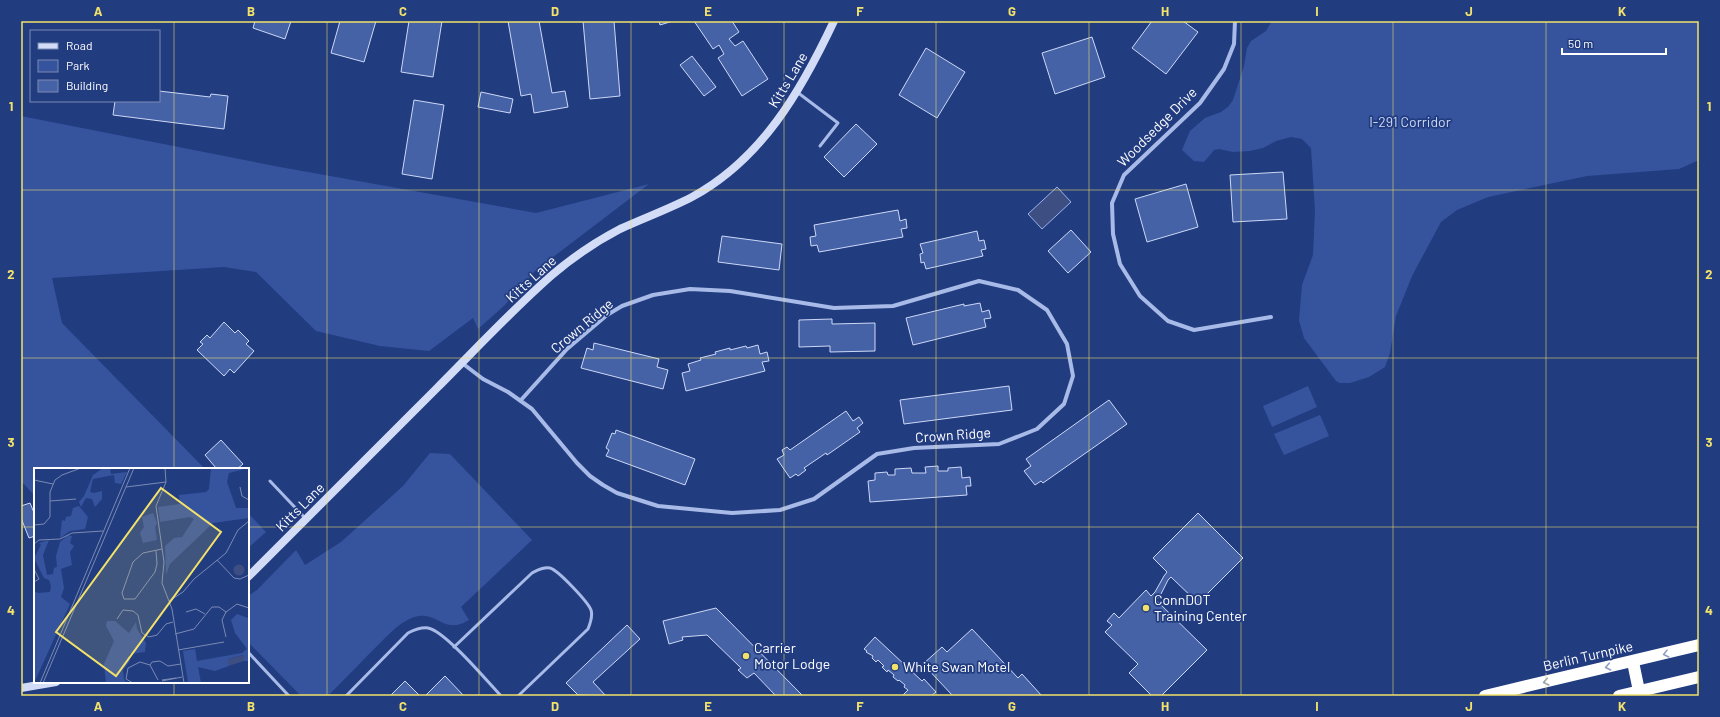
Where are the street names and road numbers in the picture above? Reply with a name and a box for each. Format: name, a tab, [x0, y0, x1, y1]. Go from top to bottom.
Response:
street label: Kitts Lane	[764, 49, 811, 111]
street label: Woodsedge Drive	[1113, 83, 1200, 170]
street label: Kitts Lane	[502, 252, 559, 306]
street label: Crown Ridge	[547, 295, 616, 357]
street label: Crown Ridge	[914, 423, 991, 446]
street label: Kitts Lane	[272, 479, 328, 535]
street label: Berlin Turnpike	[1541, 637, 1634, 674]

